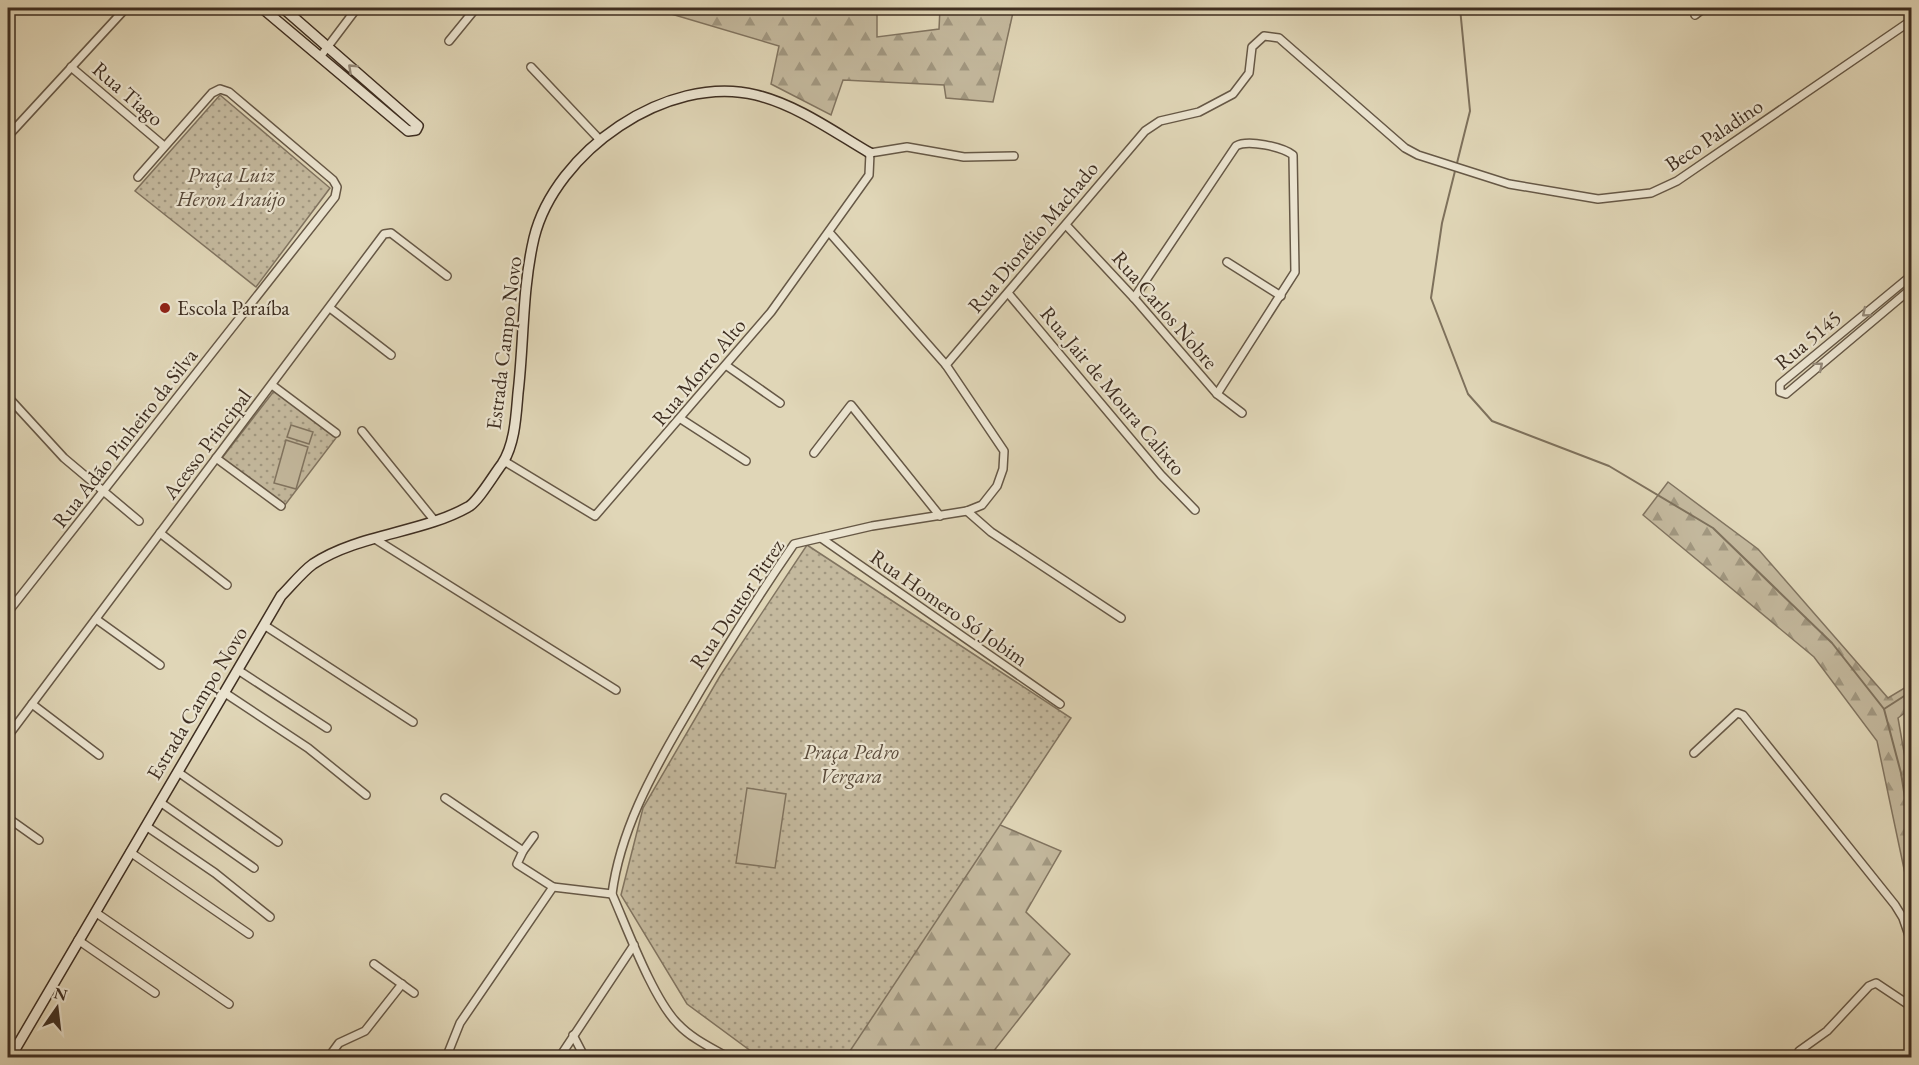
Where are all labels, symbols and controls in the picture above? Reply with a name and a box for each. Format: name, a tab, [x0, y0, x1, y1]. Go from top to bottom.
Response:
street label: Rua Tiago	[87, 55, 170, 132]
one-way arrow	[348, 64, 358, 75]
street label: Beco Paladino	[1659, 92, 1768, 177]
street label: Rua Dionélio Machado	[961, 155, 1104, 318]
park label: Praça Luiz Heron Araújo	[176, 161, 285, 212]
street label: Rua Carlos Nobre	[1107, 245, 1224, 375]
street label: Estrada Campo Novo	[479, 255, 528, 431]
place label: Escola Paraíba	[177, 294, 290, 321]
marker: Escola Paraíba	[158, 301, 172, 315]
street label: Rua Jair de Moura Calixto	[1035, 301, 1192, 481]
street label: Rua 5145	[1769, 304, 1847, 375]
one-way arrow	[1862, 305, 1873, 316]
street label: Rua Morro Alto	[646, 312, 752, 431]
street label: Rua Adão Pinheiro da Silva	[46, 342, 204, 533]
one-way arrow	[1812, 362, 1823, 373]
street label: Acesso Principal	[156, 383, 257, 505]
street label: Rua Doutor Pitrez	[683, 534, 790, 674]
street label: Rua Homero Só Jobim	[865, 543, 1033, 672]
street label: Estrada Campo Novo	[140, 621, 253, 785]
park label: Praça Pedro Vergara	[803, 738, 899, 789]
north arrow	[27, 978, 87, 1038]
text: N	[52, 982, 69, 1006]

